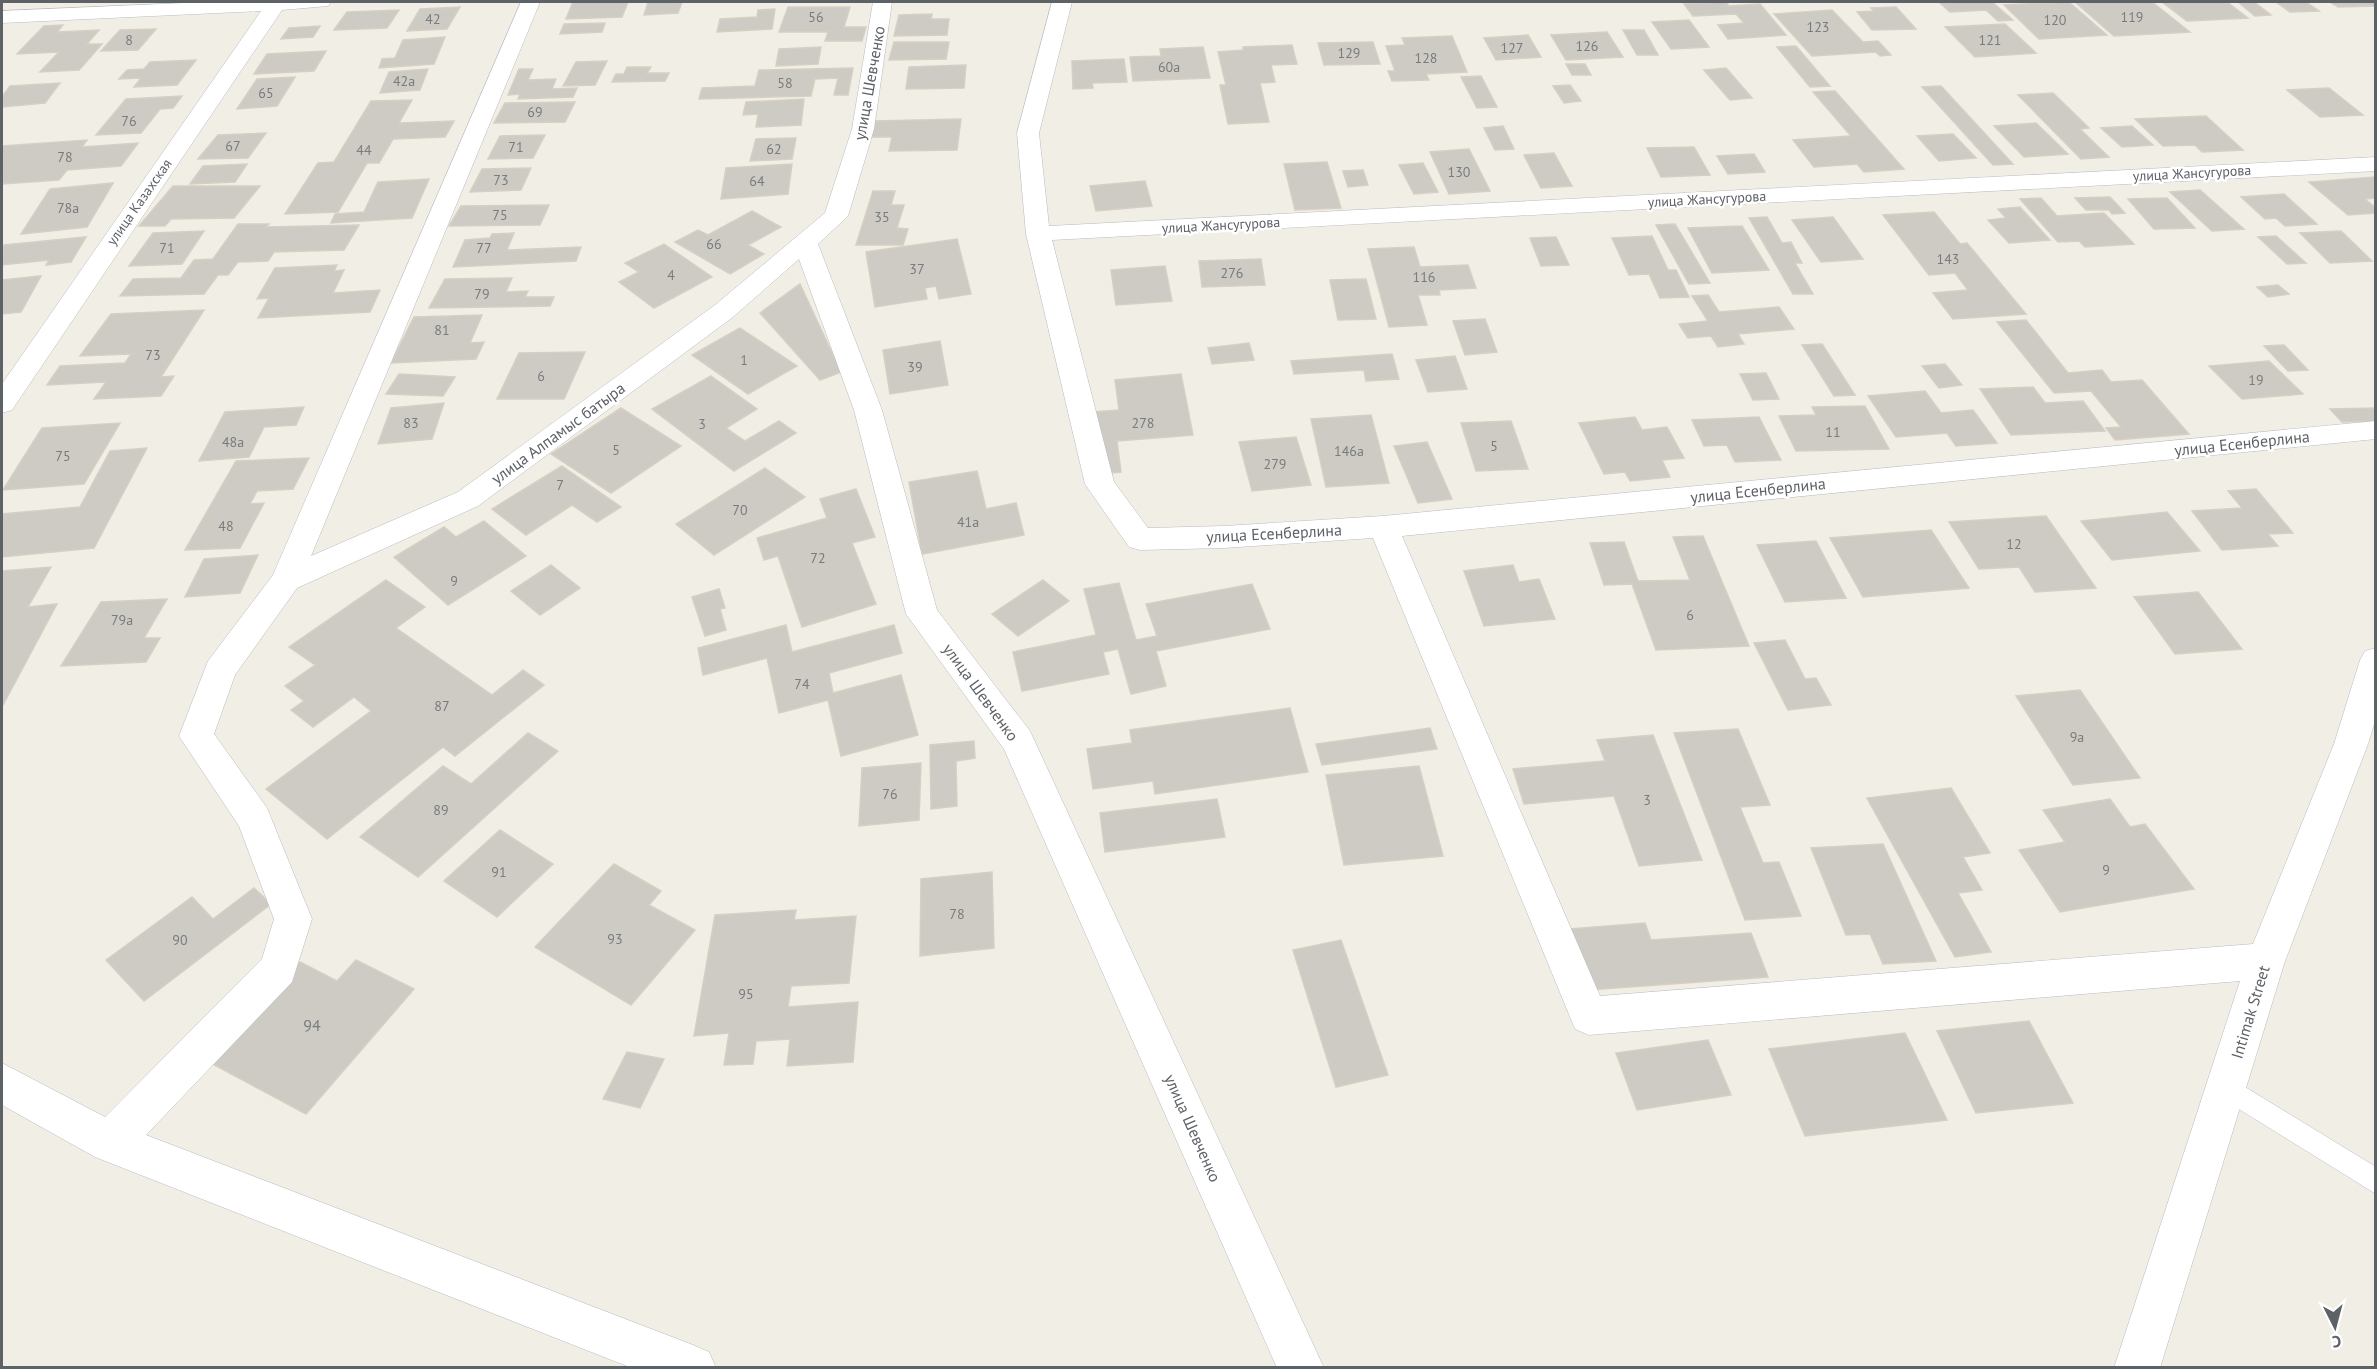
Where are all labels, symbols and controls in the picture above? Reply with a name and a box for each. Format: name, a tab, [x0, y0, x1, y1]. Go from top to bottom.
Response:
house number: 56	[808, 8, 824, 26]
house number: 119	[2121, 8, 2143, 26]
house number: 42	[425, 10, 441, 28]
house number: 120	[2044, 11, 2067, 29]
house number: 123	[1807, 18, 1829, 36]
street label: улица Шевченко	[849, 24, 889, 142]
house number: 8	[125, 31, 133, 49]
house number: 121	[1979, 31, 2001, 49]
house number: 126	[1576, 37, 1598, 55]
house number: 127	[1501, 39, 1523, 57]
house number: 129	[1338, 44, 1360, 62]
house number: 128	[1415, 49, 1437, 67]
house number: 60а	[1158, 58, 1180, 76]
house number: 42а	[393, 72, 415, 90]
house number: 58	[777, 74, 793, 92]
house number: 65	[258, 84, 274, 102]
house number: 69	[527, 103, 543, 121]
house number: 76	[121, 112, 137, 130]
house number: 67	[225, 137, 241, 155]
house number: 71	[508, 138, 524, 156]
house number: 62	[766, 140, 782, 158]
house number: 44	[356, 141, 372, 159]
house number: 78	[57, 148, 73, 166]
street label: улица Казахская	[103, 155, 175, 249]
street label: улица Жансугурова	[2132, 161, 2252, 185]
house number: 130	[1448, 163, 1471, 181]
house number: 73	[493, 171, 509, 189]
house number: 64	[749, 172, 765, 190]
street label: улица Жансугурова	[1647, 187, 1767, 211]
house number: 78а	[57, 199, 79, 217]
house number: 75	[492, 206, 508, 224]
house number: 35	[874, 208, 890, 226]
street label: улица Жансугурова	[1161, 213, 1281, 237]
house number: 66	[706, 235, 722, 253]
house number: 71	[159, 239, 175, 257]
house number: 77	[476, 239, 492, 257]
house number: 143	[1937, 250, 1959, 268]
house number: 37	[909, 260, 925, 278]
house number: 276	[1221, 264, 1243, 282]
house number: 4	[667, 266, 675, 284]
house number: 116	[1413, 268, 1435, 286]
house number: 79	[474, 285, 490, 303]
house number: 81	[434, 321, 450, 339]
house number: 73	[145, 346, 161, 364]
house number: 1	[740, 351, 748, 369]
house number: 39	[907, 358, 923, 376]
house number: 6	[537, 367, 545, 385]
house number: 19	[2248, 371, 2264, 389]
street label: улица Алпамыс батыра	[487, 378, 629, 488]
house number: 83	[403, 414, 419, 432]
house number: 278	[1132, 414, 1154, 432]
house number: 3	[698, 415, 706, 433]
house number: 11	[1825, 423, 1841, 441]
street label: улица Есенберлина	[2173, 426, 2311, 460]
house number: 48а	[222, 433, 244, 451]
house number: 5	[1490, 437, 1498, 455]
house number: 5	[612, 441, 620, 459]
house number: 146а	[1334, 442, 1364, 460]
house number: 75	[55, 447, 71, 465]
house number: 279	[1264, 455, 1286, 473]
street label: улица Есенберлина	[1689, 473, 1827, 507]
house number: 7	[556, 476, 564, 494]
house number: 70	[732, 501, 748, 519]
house number: 41а	[957, 513, 979, 531]
house number: 48	[218, 517, 234, 535]
street label: улица Есенберлина	[1206, 519, 1342, 547]
house number: 12	[2006, 535, 2022, 553]
house number: 72	[810, 549, 826, 567]
house number: 9	[450, 572, 458, 590]
house number: 6	[1686, 606, 1694, 624]
house number: 79а	[111, 611, 133, 629]
street label: улица Шевченко	[939, 639, 1023, 745]
house number: 74	[794, 675, 810, 693]
house number: 87	[434, 697, 450, 715]
house number: 9а	[2070, 728, 2084, 746]
house number: 76	[882, 785, 898, 803]
house number: 3	[1643, 791, 1651, 809]
house number: 89	[433, 801, 449, 819]
house number: 9	[2102, 861, 2110, 879]
house number: 91	[491, 863, 507, 881]
house number: 78	[949, 905, 965, 923]
house number: 93	[607, 930, 623, 948]
house number: 90	[172, 931, 188, 949]
street label: Intimak Street	[2226, 962, 2274, 1061]
house number: 95	[738, 985, 754, 1003]
house number: 94	[303, 1015, 321, 1035]
street label: улица Шевченко	[1160, 1071, 1226, 1185]
north arrow	[2305, 1297, 2365, 1357]
text: С	[2331, 1332, 2342, 1352]

